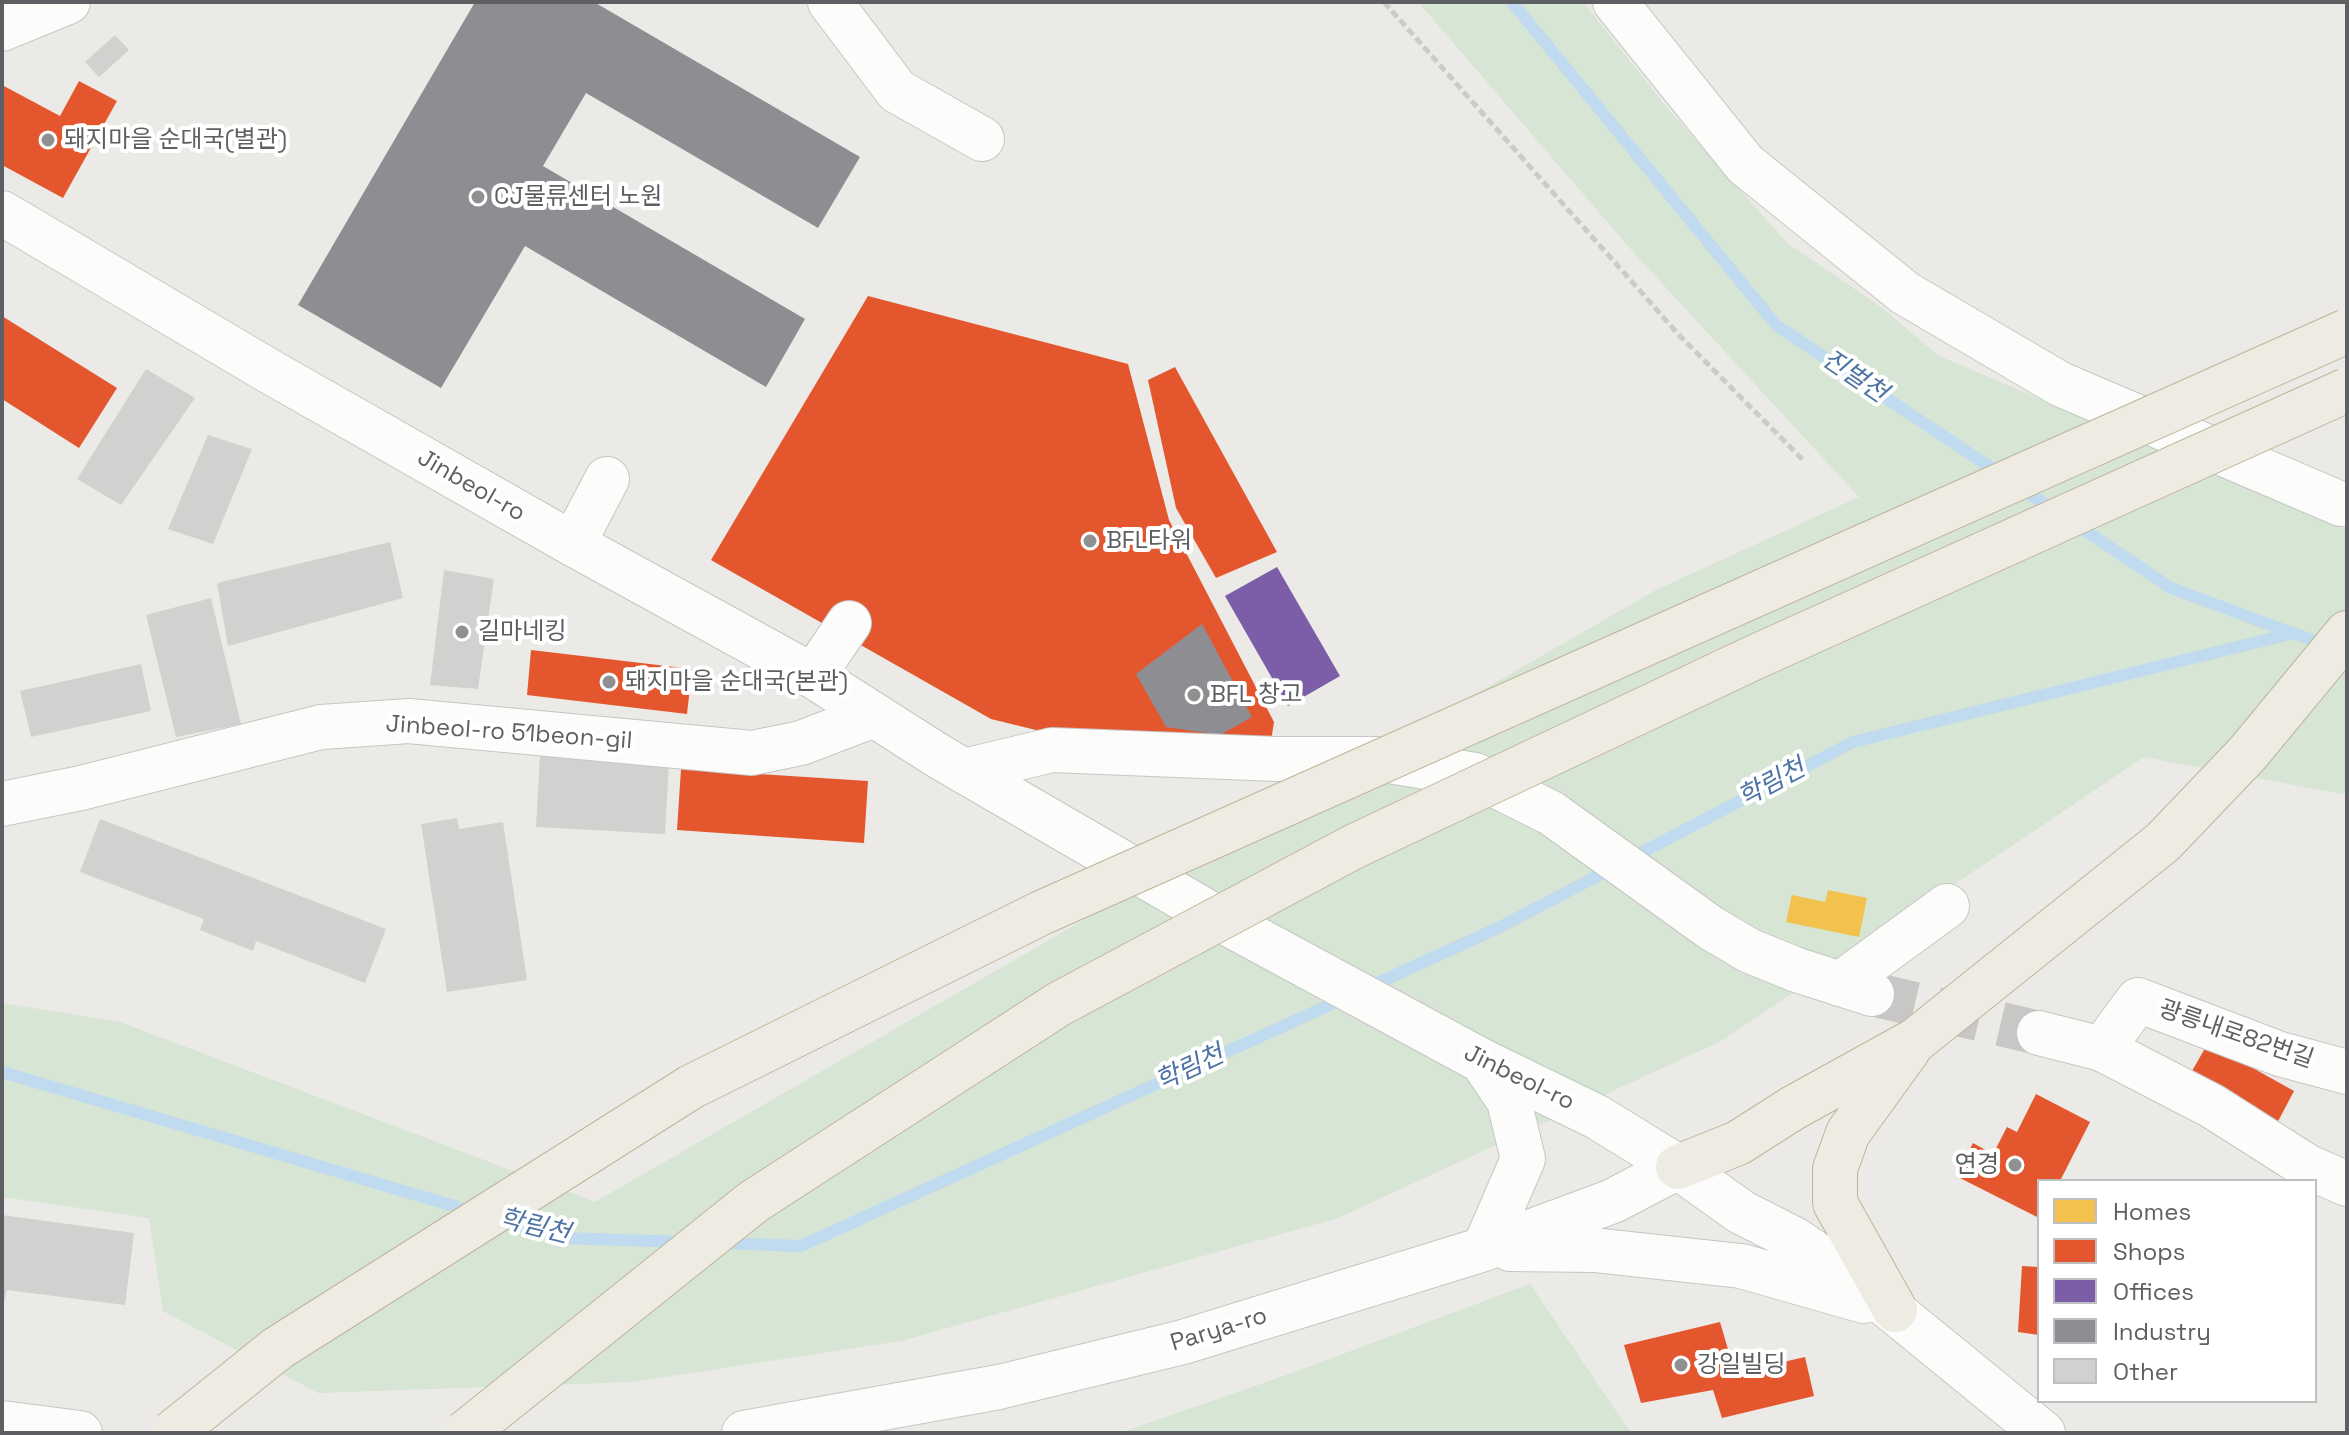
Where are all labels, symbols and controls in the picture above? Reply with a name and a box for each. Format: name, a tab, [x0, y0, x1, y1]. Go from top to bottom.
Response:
place label: 돼지마을 순대국(별관)	[64, 126, 287, 154]
marker: 돼지마을 순대국(별관)	[39, 131, 57, 149]
place label: CJ물류센터 노원	[494, 183, 662, 211]
marker: CJ물류센터 노원	[469, 188, 487, 206]
water label: 진벌천	[1816, 344, 1892, 410]
street label: Jinbeol-ro	[412, 444, 530, 528]
place label: BFL타워	[1106, 527, 1192, 555]
marker: BFL타워	[1081, 532, 1099, 550]
place label: 길마네킹	[478, 618, 566, 646]
marker: 길마네킹	[453, 623, 471, 641]
place label: 돼지마을 순대국(본관)	[625, 668, 848, 696]
marker: 돼지마을 순대국(본관)	[600, 673, 618, 691]
place label: BFL 창고	[1210, 681, 1302, 709]
marker: BFL 창고	[1185, 686, 1203, 704]
street label: Jinbeol-ro 51beon-gil	[385, 710, 633, 756]
water label: 학림천	[1733, 753, 1811, 815]
street label: 광릉내로82번길	[2155, 995, 2317, 1075]
street label: Jinbeol-ro	[1459, 1039, 1579, 1117]
water label: 학림천	[1151, 1040, 1229, 1098]
place label: 연경	[1955, 1151, 1999, 1179]
marker: 연경	[2006, 1156, 2024, 1174]
legend	[2037, 1179, 2317, 1403]
text: Homes	[2113, 1196, 2191, 1227]
water label: 학림천	[495, 1203, 573, 1251]
text: Shops	[2113, 1236, 2185, 1267]
text: Offices	[2113, 1276, 2194, 1307]
street label: Parya-ro	[1167, 1302, 1271, 1358]
text: Industry	[2113, 1316, 2211, 1347]
place label: 강일빌딩	[1697, 1351, 1785, 1379]
marker: 강일빌딩	[1672, 1356, 1690, 1374]
text: Other	[2113, 1356, 2178, 1387]

